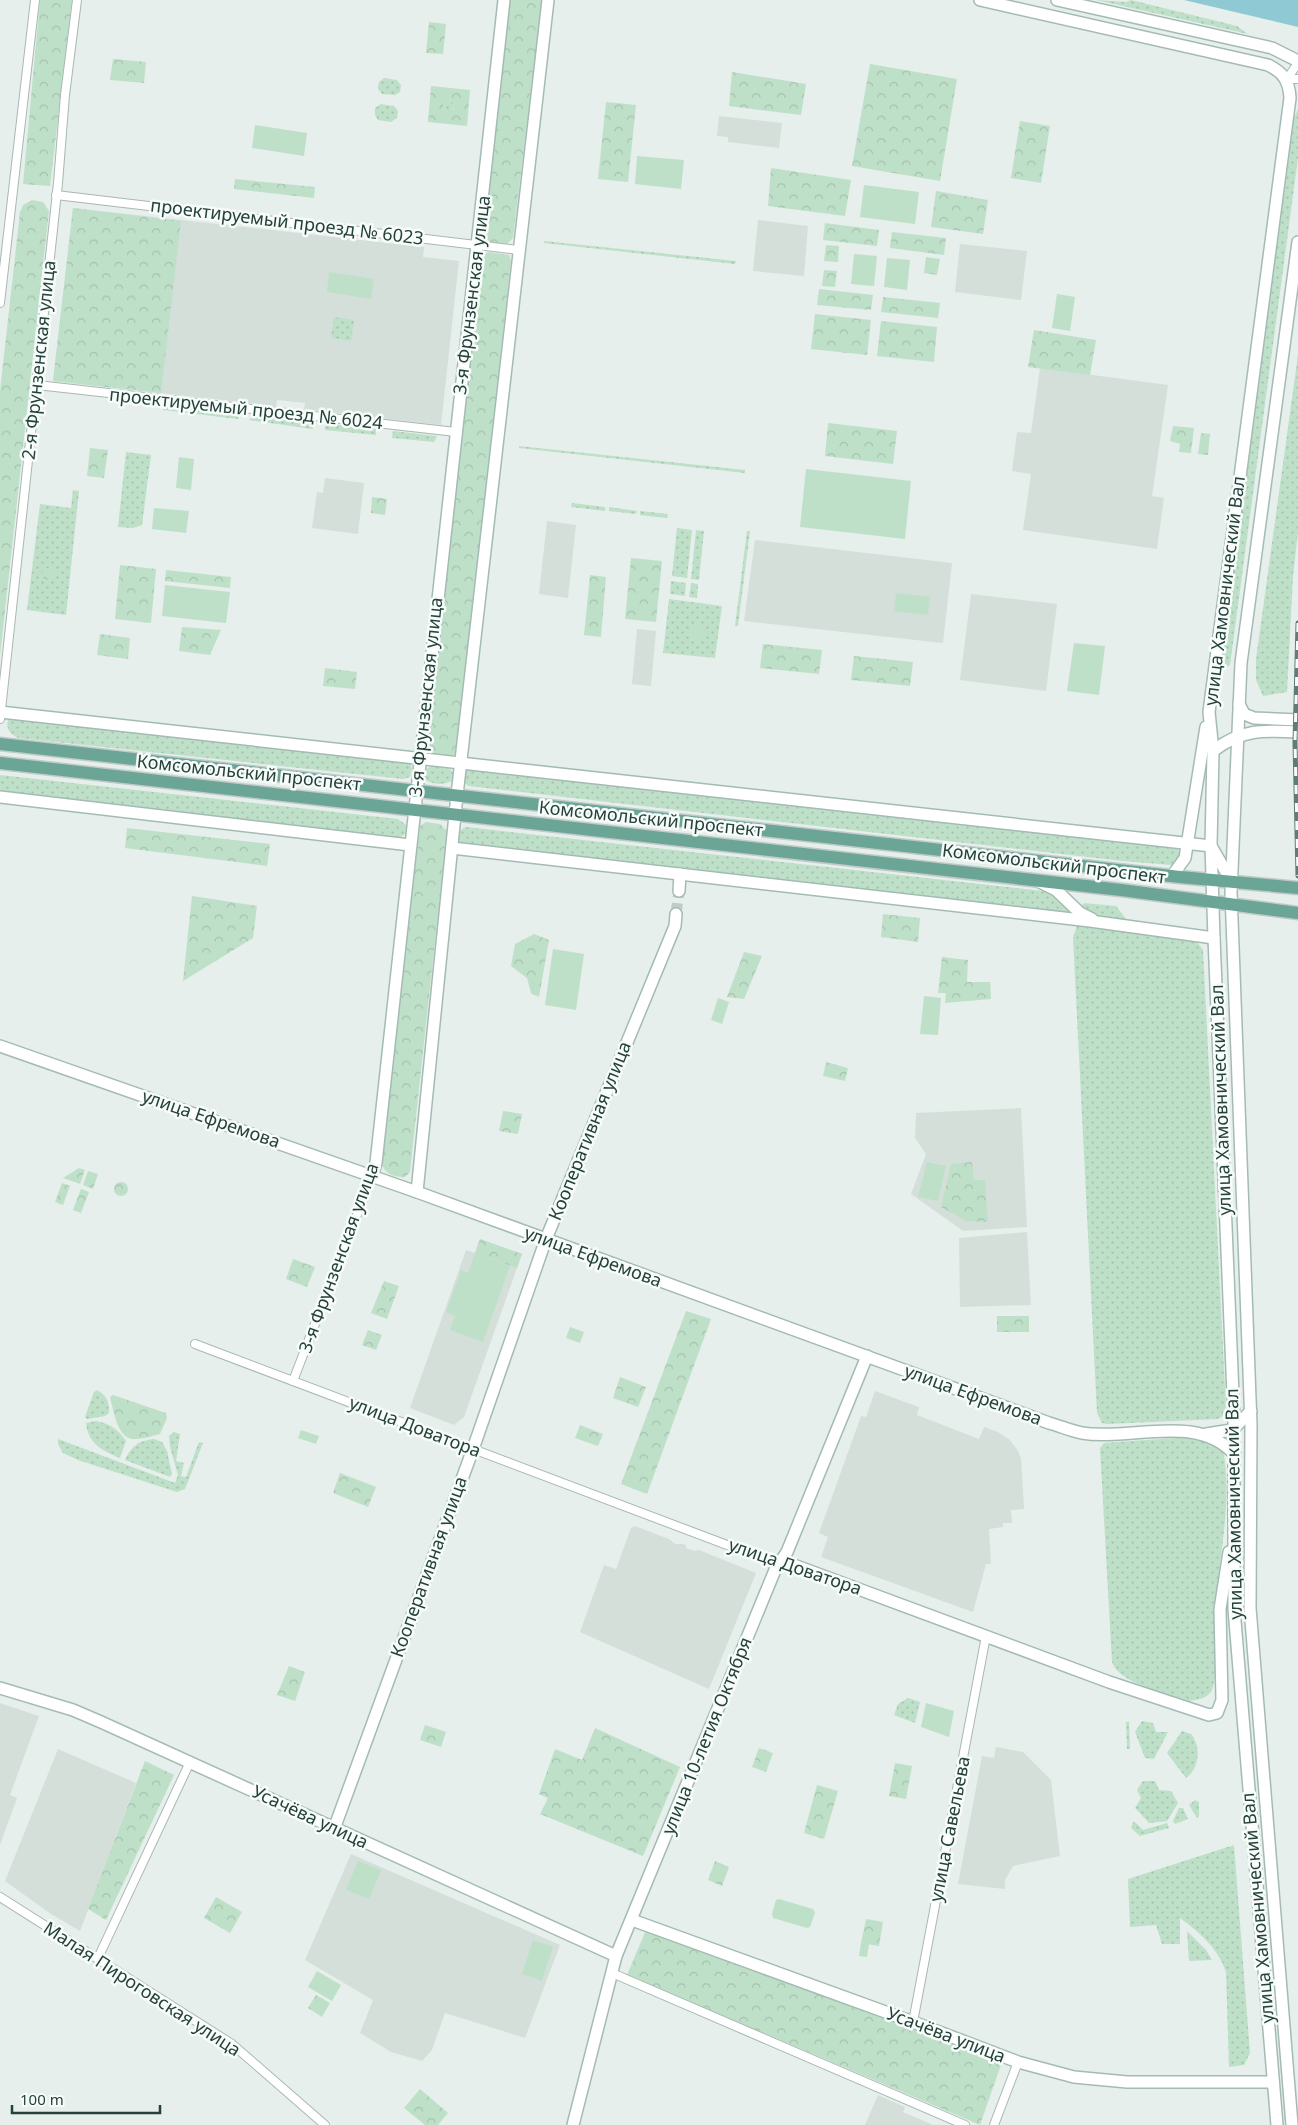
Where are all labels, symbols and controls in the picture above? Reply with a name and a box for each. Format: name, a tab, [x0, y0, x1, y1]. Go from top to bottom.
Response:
street label: проектируемый проезд № 6023	[149, 192, 425, 250]
street label: 3-я Фрунзенская улица	[447, 194, 495, 396]
street label: 2-я Фрунзенская улица	[16, 259, 60, 461]
street label: проектируемый проезд № 6024	[108, 382, 384, 434]
street label: улица Хамовнический Вал	[1198, 475, 1250, 707]
street label: 3-я Фрунзенская улица	[403, 596, 447, 798]
street label: Комсомольский проспект	[136, 748, 363, 796]
street label: Комсомольский проспект	[538, 794, 765, 842]
street label: Комсомольский проспект	[941, 837, 1168, 889]
street label: улица Хамовнический Вал	[1204, 984, 1236, 1216]
street label: Кооперативная улица	[542, 1038, 636, 1224]
street label: улица Ефремова	[139, 1083, 284, 1153]
street label: 3-я Фрунзенская улица	[293, 1159, 384, 1356]
street label: улица Ефремова	[521, 1220, 665, 1292]
street label: улица Ефремова	[901, 1358, 1045, 1430]
street label: улица Хамовнический Вал	[1219, 1388, 1247, 1620]
street label: улица Доватора	[346, 1390, 485, 1462]
street label: Кооперативная улица	[384, 1473, 472, 1660]
street label: улица Доватора	[726, 1532, 865, 1600]
street label: улица 10-летия Октября	[655, 1633, 757, 1838]
street label: улица Савельева	[923, 1754, 975, 1904]
street label: Усачёва улица	[249, 1779, 372, 1853]
street label: улица Хамовнический Вал	[1235, 1792, 1279, 2024]
street label: Малая Пироговская улица	[39, 1915, 246, 2061]
street label: Усачёва улица	[884, 2000, 1009, 2068]
scale bar	[12, 2082, 160, 2114]
text: 100 m	[20, 2089, 64, 2109]

